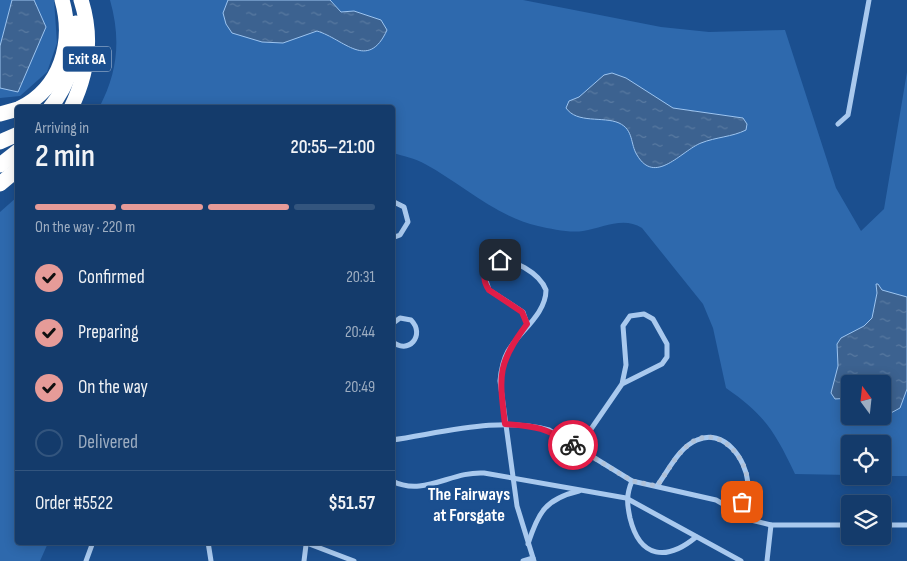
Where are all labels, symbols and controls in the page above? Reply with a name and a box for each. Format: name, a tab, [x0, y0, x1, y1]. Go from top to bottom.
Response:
road number: Exit 8A	[63, 46, 111, 72]
text: Arriving in	[35, 119, 89, 138]
text: 20:55–21:00	[291, 136, 375, 159]
text: 2 min	[35, 137, 95, 176]
text: On the way · 220 m	[35, 218, 135, 237]
pin	[479, 239, 521, 281]
icon: home	[486, 246, 514, 274]
icon: check	[35, 264, 63, 292]
text: Confirmed	[78, 266, 145, 289]
text: 20:31	[346, 268, 375, 287]
icon: check	[35, 319, 63, 347]
text: Preparing	[78, 321, 139, 344]
text: 20:44	[345, 323, 375, 342]
icon: check	[35, 374, 63, 402]
north arrow	[841, 375, 891, 425]
map controls	[841, 375, 891, 545]
text: On the way	[78, 376, 148, 399]
text: 20:49	[345, 378, 375, 397]
courier	[548, 420, 598, 470]
text: Delivered	[78, 431, 138, 454]
icon: bike	[559, 431, 587, 459]
button: locate	[841, 435, 891, 485]
pin	[721, 481, 763, 523]
district label: The Fairways at Forsgate	[428, 484, 510, 526]
icon: bag	[728, 488, 756, 516]
text: Order #5522	[35, 492, 113, 515]
text: $51.57	[328, 492, 375, 515]
button: layers	[841, 495, 891, 545]

